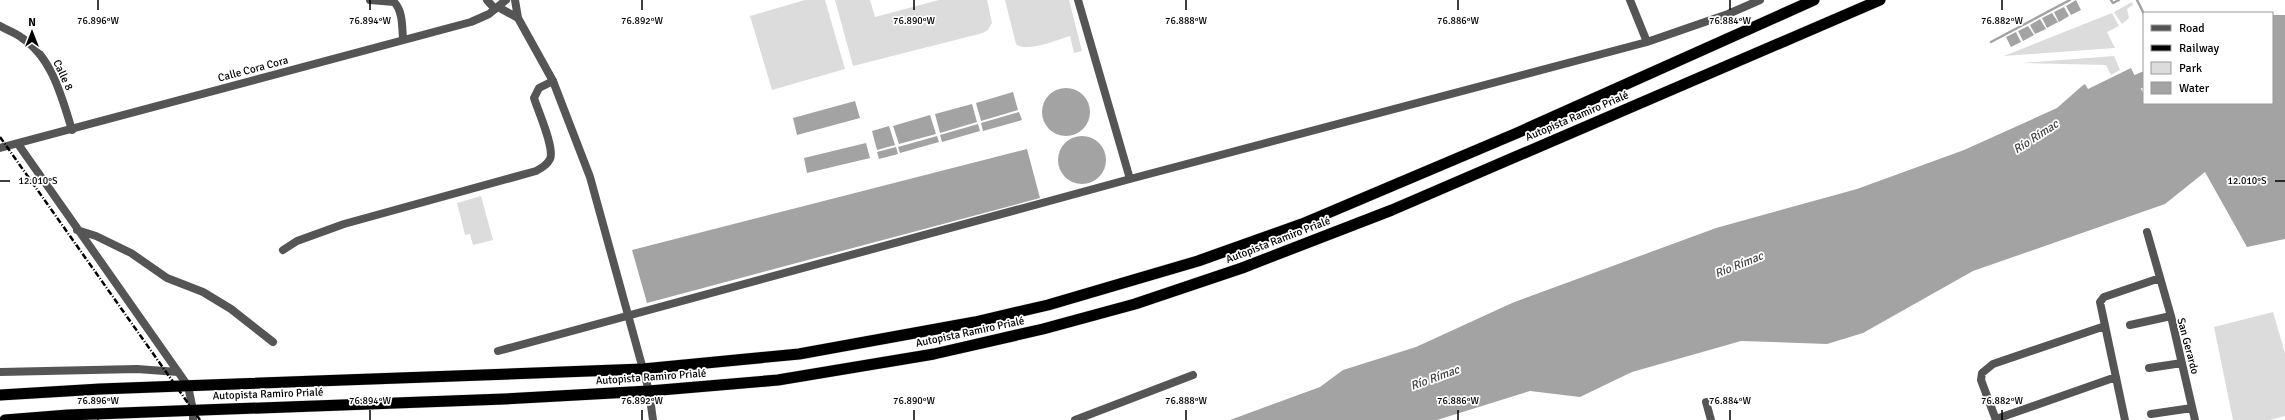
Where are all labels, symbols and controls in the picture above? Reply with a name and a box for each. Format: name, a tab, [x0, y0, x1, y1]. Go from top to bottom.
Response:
north arrow	[12, 12, 52, 52]
legend	[2143, 12, 2273, 104]
text: 76.896°W	[77, 15, 119, 27]
text: 76.894°W	[349, 15, 391, 27]
text: 76.892°W	[621, 15, 663, 27]
text: 76.890°W	[893, 15, 935, 27]
text: 76.888°W	[1165, 15, 1207, 27]
text: 76.886°W	[1437, 15, 1479, 27]
text: 76.884°W	[1709, 15, 1751, 27]
text: 76.882°W	[1981, 15, 2023, 27]
text: N	[28, 16, 36, 29]
text: Road	[2179, 21, 2205, 36]
text: Railway	[2179, 41, 2219, 56]
street label: Calle Cora Cora	[216, 53, 290, 85]
street label: Calle 8	[50, 58, 76, 92]
text: Park	[2179, 61, 2202, 76]
text: Water	[2179, 81, 2210, 96]
street label: Autopista Ramiro Prialé	[1523, 88, 1631, 144]
water label: Río Rímac	[2011, 116, 2063, 157]
text: 12.010°S	[19, 175, 58, 187]
text: 12.010°S	[2228, 175, 2267, 187]
street label: Autopista Ramiro Prialé	[1224, 214, 1332, 266]
water label: Río Rímac	[1713, 248, 1767, 282]
street label: Autopista Ramiro Prialé	[914, 314, 1026, 350]
street label: San Gerardo	[2174, 316, 2202, 376]
water label: Río Rímac	[1408, 362, 1463, 394]
street label: Autopista Ramiro Prialé	[595, 367, 707, 387]
street label: Autopista Ramiro Prialé	[212, 386, 324, 402]
text: 76.896°W	[77, 395, 119, 407]
text: 76.894°W	[349, 395, 391, 407]
text: 76.892°W	[621, 395, 663, 407]
text: 76.890°W	[893, 395, 935, 407]
text: 76.888°W	[1165, 395, 1207, 407]
text: 76.886°W	[1437, 395, 1479, 407]
text: 76.884°W	[1709, 395, 1751, 407]
text: 76.882°W	[1981, 395, 2023, 407]

